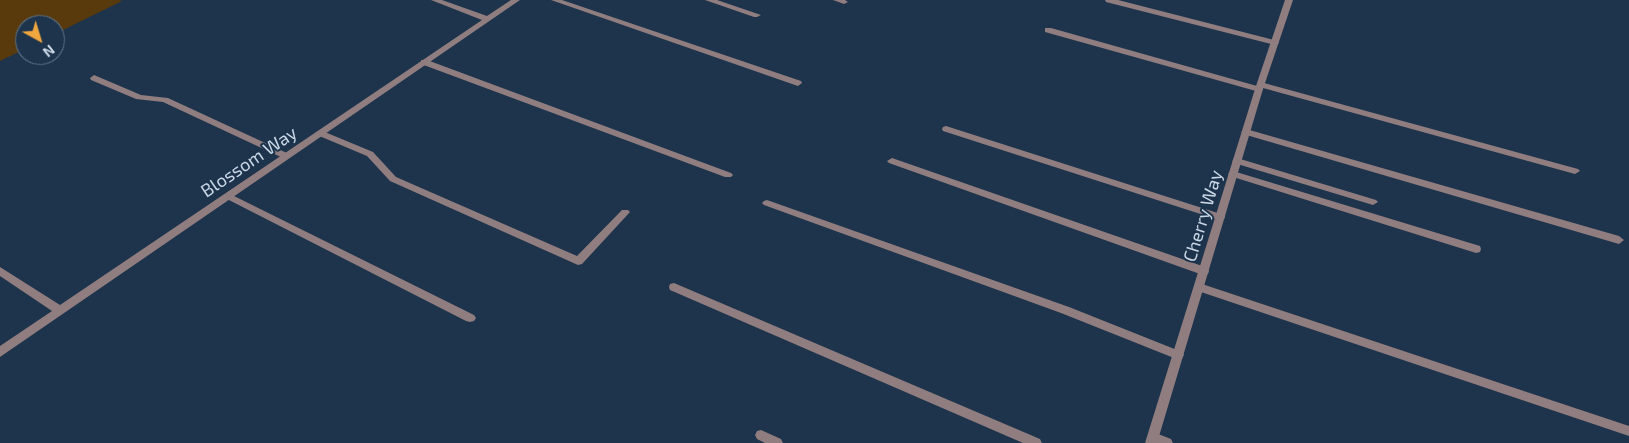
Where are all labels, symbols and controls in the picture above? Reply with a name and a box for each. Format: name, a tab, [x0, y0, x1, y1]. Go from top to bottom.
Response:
north arrow	[15, 15, 65, 65]
text: N	[40, 41, 58, 61]
street label: Blossom Way	[197, 122, 301, 202]
street label: Cherry Way	[1179, 168, 1227, 264]

